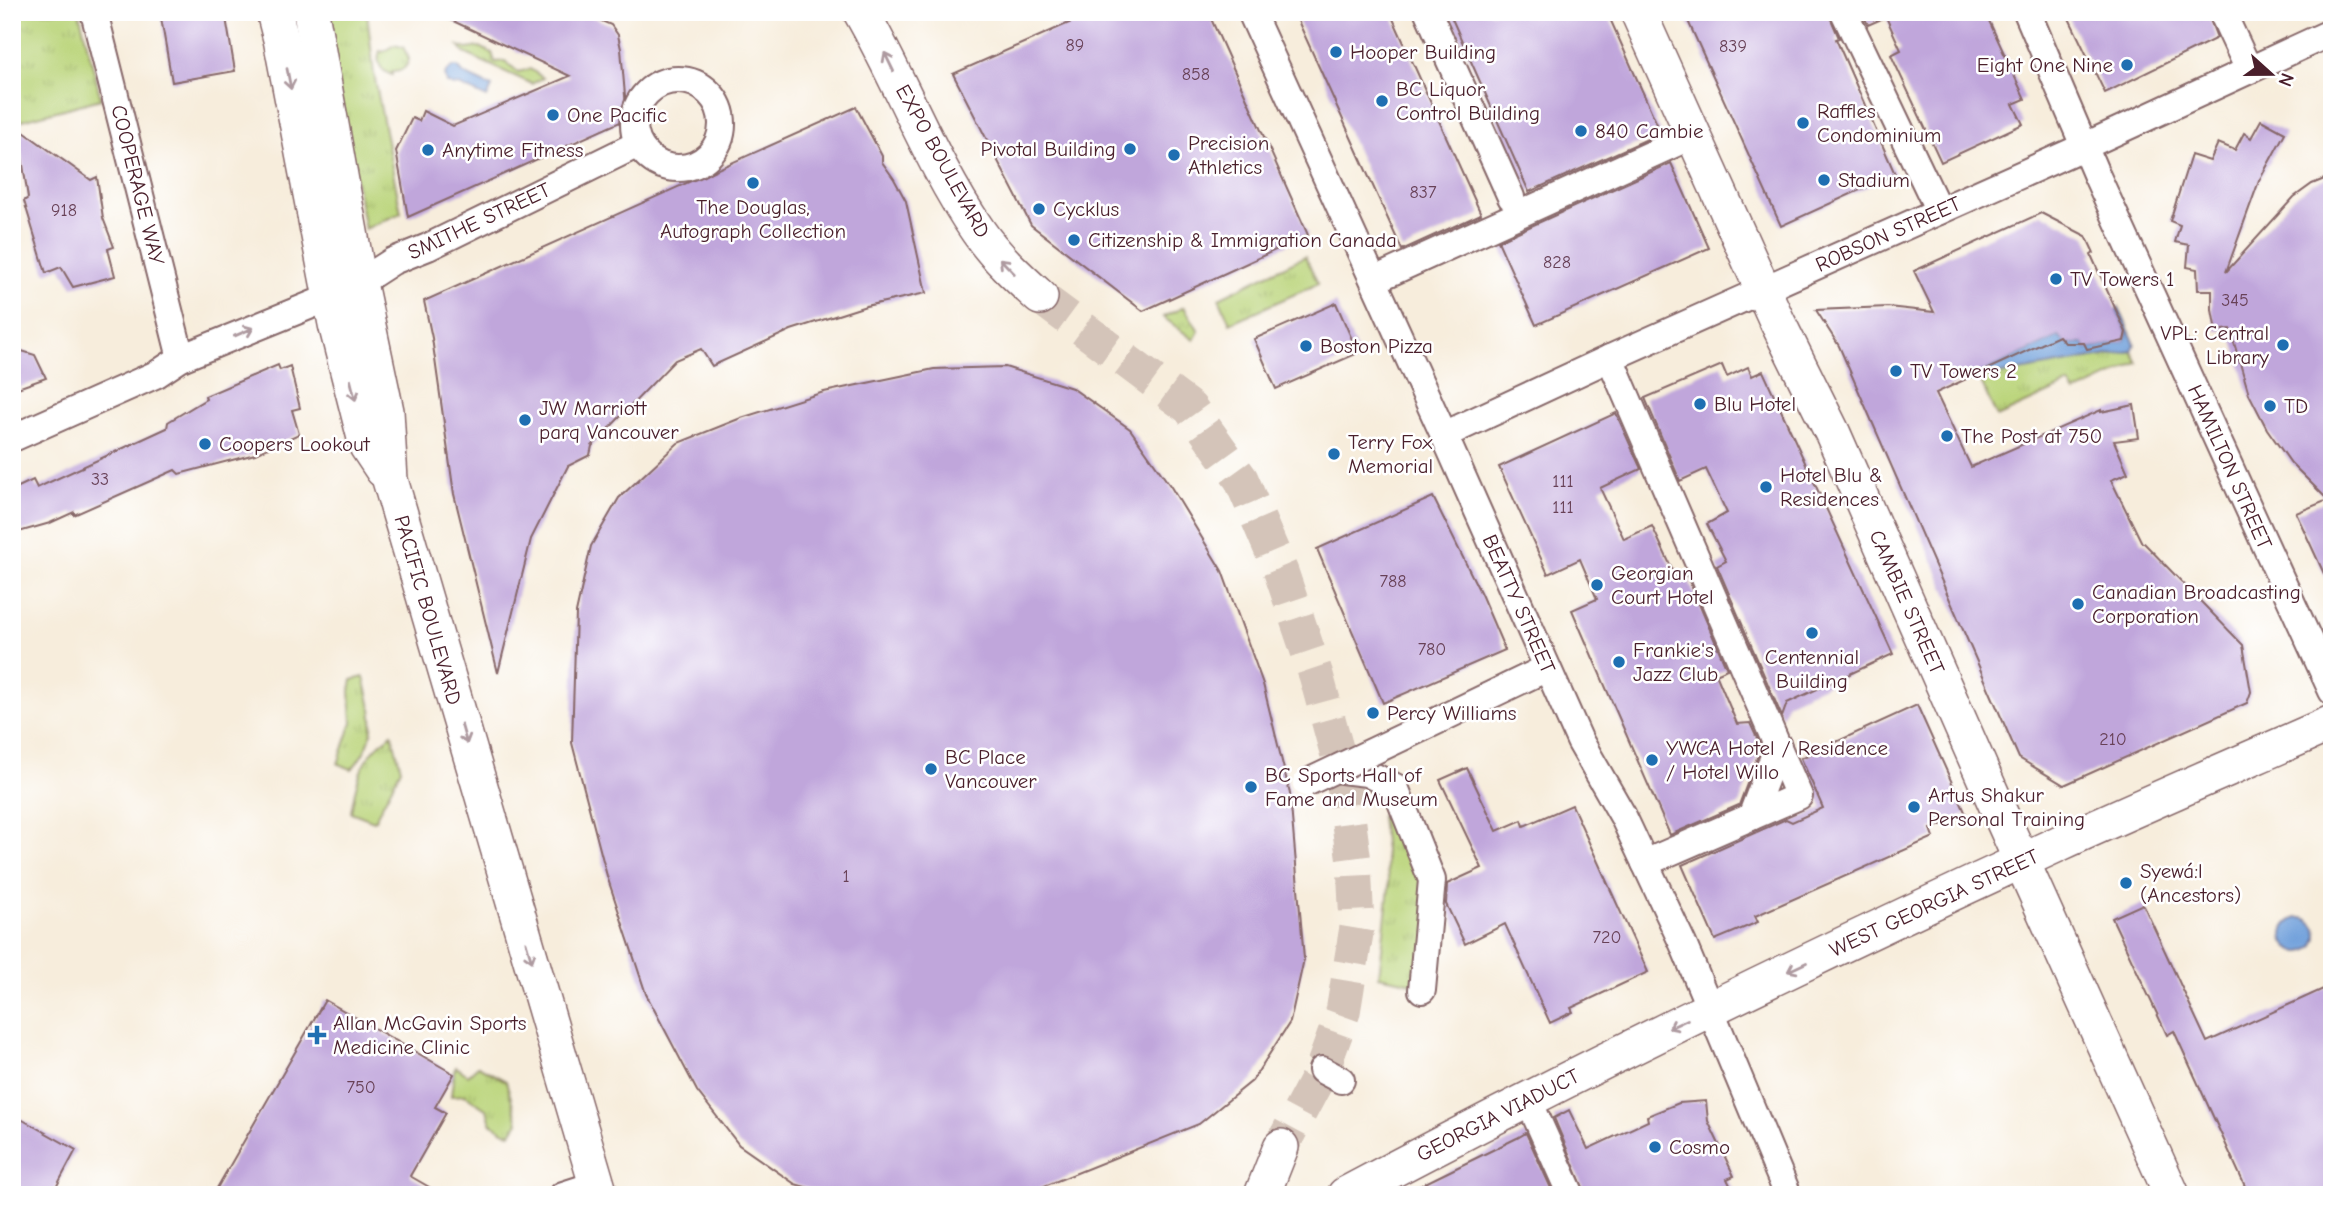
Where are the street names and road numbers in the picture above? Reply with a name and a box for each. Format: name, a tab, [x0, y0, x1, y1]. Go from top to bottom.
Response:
street label: EXPO BOULEVARD	[891, 80, 995, 242]
street label: COOPERAGE WAY	[106, 102, 170, 268]
street label: SMITHE STREET	[404, 177, 554, 265]
street label: ROBSON STREET	[1812, 191, 1964, 277]
street label: HAMILTON STREET	[2183, 381, 2277, 553]
street label: PACIFIC BOULEVARD	[389, 513, 467, 707]
street label: CAMBIE STREET	[1865, 526, 1949, 678]
street label: BEATTY STREET	[1478, 531, 1560, 677]
street label: WEST GEORGIA STREET	[1826, 844, 2042, 962]
street label: GEORGIA VIADUCT	[1413, 1064, 1583, 1166]

